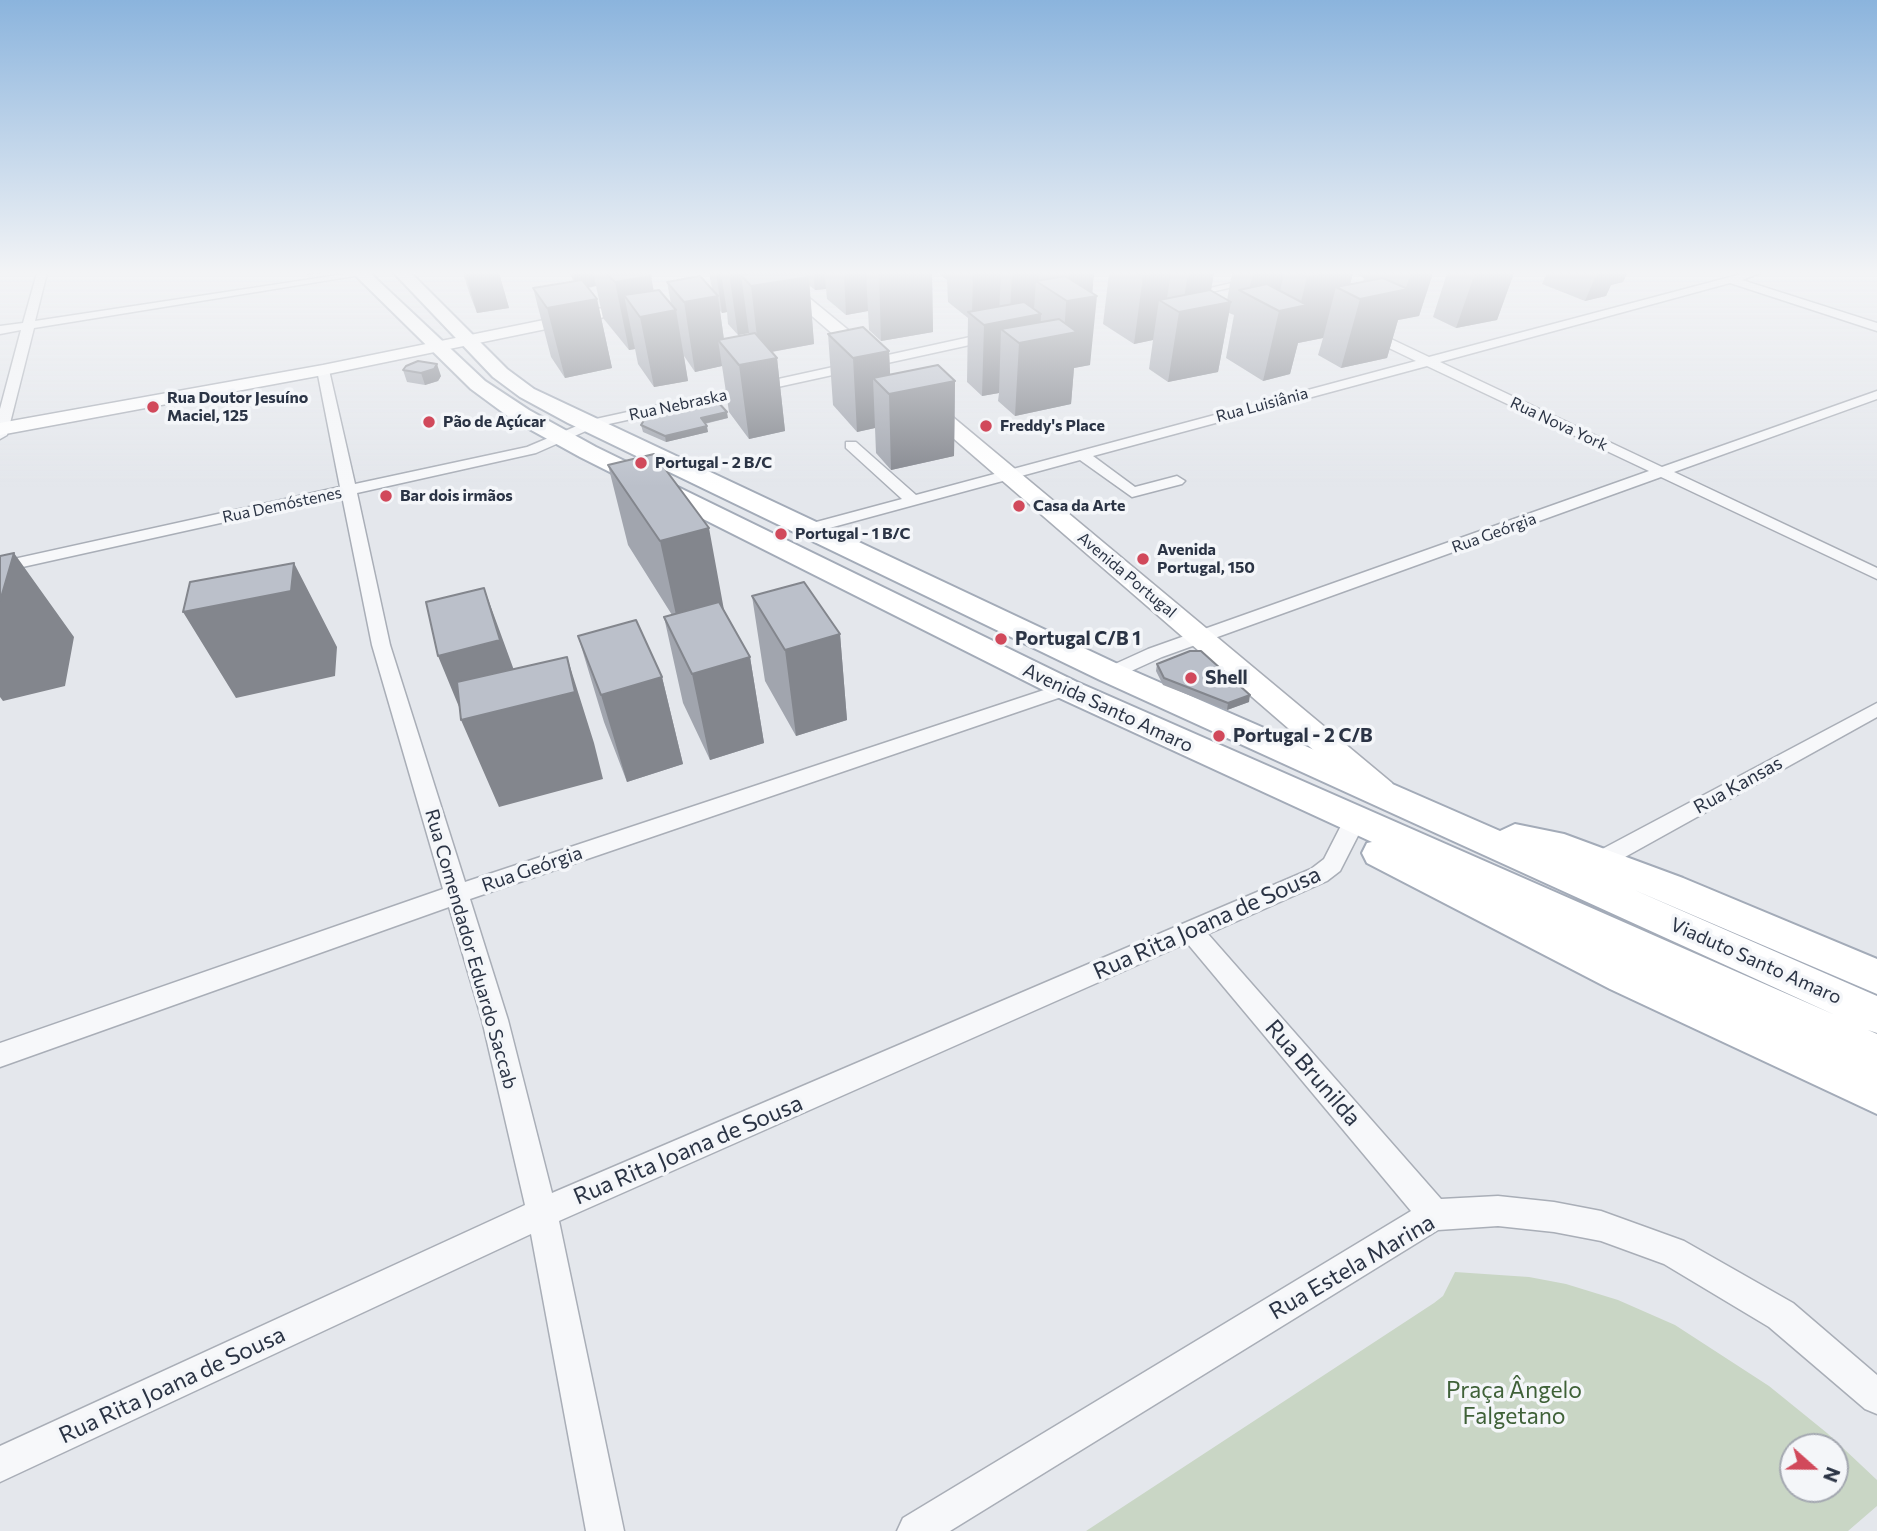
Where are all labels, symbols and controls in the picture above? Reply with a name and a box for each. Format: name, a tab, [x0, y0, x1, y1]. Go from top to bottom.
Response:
street label: Rua Luisiânia	[1214, 383, 1310, 427]
street label: Rua Nebraska	[627, 385, 729, 425]
place label: Rua Doutor Jesuíno Maciel, 125	[167, 388, 308, 426]
street label: Rua Nova York	[1507, 393, 1611, 455]
marker: Rua Doutor Jesuíno Maciel, 125	[145, 399, 161, 415]
place label: Pão de Açúcar	[443, 412, 546, 432]
marker: Pão de Açúcar	[421, 414, 437, 430]
place label: Freddy's Place	[1000, 416, 1105, 436]
marker: Freddy's Place	[978, 418, 994, 434]
place label: Portugal - 2 B/C	[655, 453, 772, 473]
marker: Portugal - 2 B/C	[633, 455, 649, 471]
street label: Rua Demóstenes	[221, 483, 343, 527]
place label: Bar dois irmãos	[400, 486, 513, 506]
marker: Bar dois irmãos	[378, 488, 394, 504]
place label: Casa da Arte	[1033, 496, 1125, 516]
marker: Casa da Arte	[1011, 498, 1027, 514]
street label: Rua Geórgia	[1449, 509, 1539, 557]
place label: Portugal - 1 B/C	[795, 524, 910, 544]
marker: Portugal - 1 B/C	[773, 526, 789, 542]
street label: Avenida Portugal	[1074, 528, 1180, 622]
place label: Avenida Portugal, 150	[1157, 540, 1255, 578]
marker: Avenida Portugal, 150	[1135, 551, 1151, 567]
place label: Portugal C/B 1	[1015, 628, 1141, 650]
marker: Portugal C/B 1	[993, 631, 1009, 647]
street label: Avenida Santo Amaro	[1019, 659, 1197, 757]
place label: Shell	[1205, 667, 1248, 689]
marker: Shell	[1183, 670, 1199, 686]
place label: Portugal - 2 C/B	[1233, 725, 1373, 747]
marker: Portugal - 2 C/B	[1211, 728, 1227, 744]
street label: Rua Kansas	[1690, 751, 1786, 819]
street label: Rua Comendador Eduardo Saccab	[420, 806, 522, 1092]
street label: Rua Geórgia	[479, 841, 585, 897]
street label: Rua Rita Joana de Sousa	[1089, 860, 1325, 986]
street label: Viaduto Santo Amaro	[1667, 913, 1845, 1009]
street label: Rua Brunilda	[1259, 1014, 1367, 1132]
street label: Rua Rita Joana de Sousa	[569, 1089, 807, 1211]
street label: Rua Estela Marina	[1264, 1208, 1440, 1326]
street label: Rua Rita Joana de Sousa	[55, 1320, 289, 1450]
park label: Praça Ângelo Falgetano	[1446, 1376, 1582, 1430]
north arrow	[1779, 1433, 1849, 1503]
text: N	[1819, 1464, 1846, 1486]

